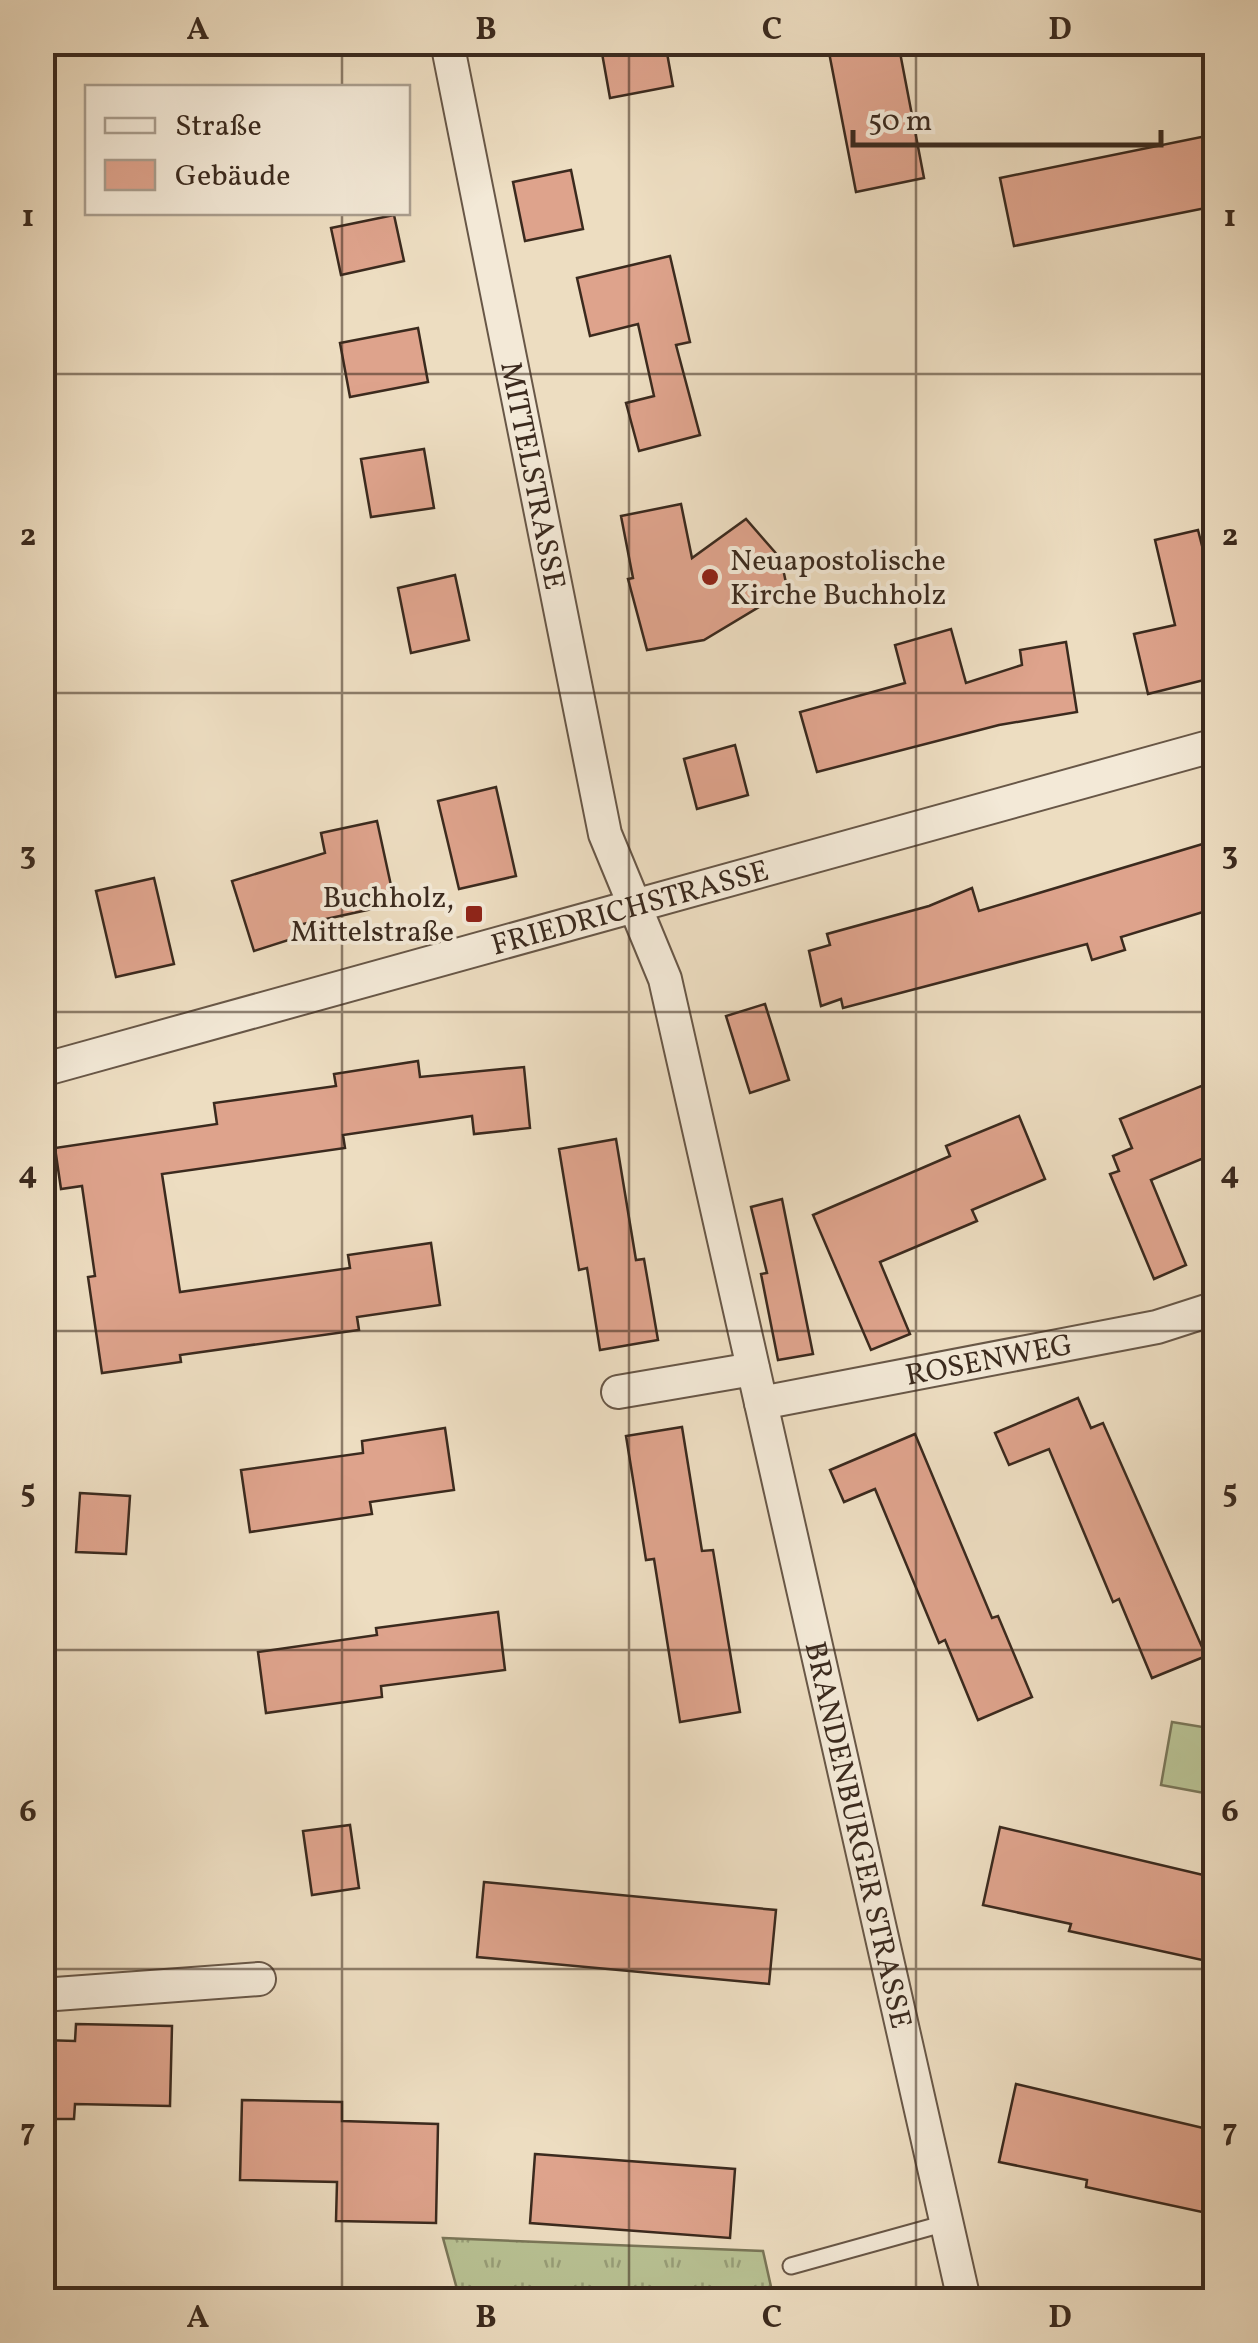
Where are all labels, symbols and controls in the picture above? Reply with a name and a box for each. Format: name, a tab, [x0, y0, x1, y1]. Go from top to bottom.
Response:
text: A	[187, 9, 210, 53]
text: B	[475, 9, 497, 53]
text: C	[762, 9, 782, 53]
text: D	[1048, 9, 1072, 53]
legend	[85, 85, 410, 215]
scale bar	[853, 85, 1160, 147]
text: 50 m	[868, 101, 932, 143]
text: Straße	[175, 106, 262, 148]
text: Gebäude	[175, 156, 291, 198]
text: 1	[22, 196, 34, 240]
text: 1	[1224, 196, 1236, 240]
street label: MITTELSTRASSE	[488, 358, 575, 594]
text: 2	[20, 515, 36, 559]
text: 2	[1222, 515, 1238, 559]
place label: Neuapostolische Kirche Buchholz	[730, 541, 946, 617]
marker: Neuapostolische Kirche Buchholz	[699, 566, 721, 588]
text: 3	[20, 834, 36, 878]
text: 3	[1222, 834, 1238, 878]
street label: FRIEDRICHSTRASSE	[487, 851, 774, 968]
place label: Buchholz, Mittelstraße	[290, 878, 454, 954]
marker: Buchholz, Mittelstraße	[463, 903, 485, 925]
text: 4	[18, 1153, 38, 1197]
text: 4	[1220, 1153, 1240, 1197]
street label: ROSENWEG	[902, 1325, 1076, 1398]
text: 5	[20, 1472, 36, 1516]
text: 5	[1222, 1472, 1238, 1516]
street label: BRANDENBURGER STRASSE	[793, 1638, 921, 2033]
text: 6	[19, 1791, 37, 1835]
text: 6	[1221, 1791, 1239, 1835]
text: 7	[20, 2110, 36, 2154]
text: 7	[1222, 2110, 1238, 2154]
text: A	[187, 2297, 210, 2341]
text: B	[475, 2297, 497, 2341]
text: C	[762, 2297, 782, 2341]
text: D	[1048, 2297, 1072, 2341]

